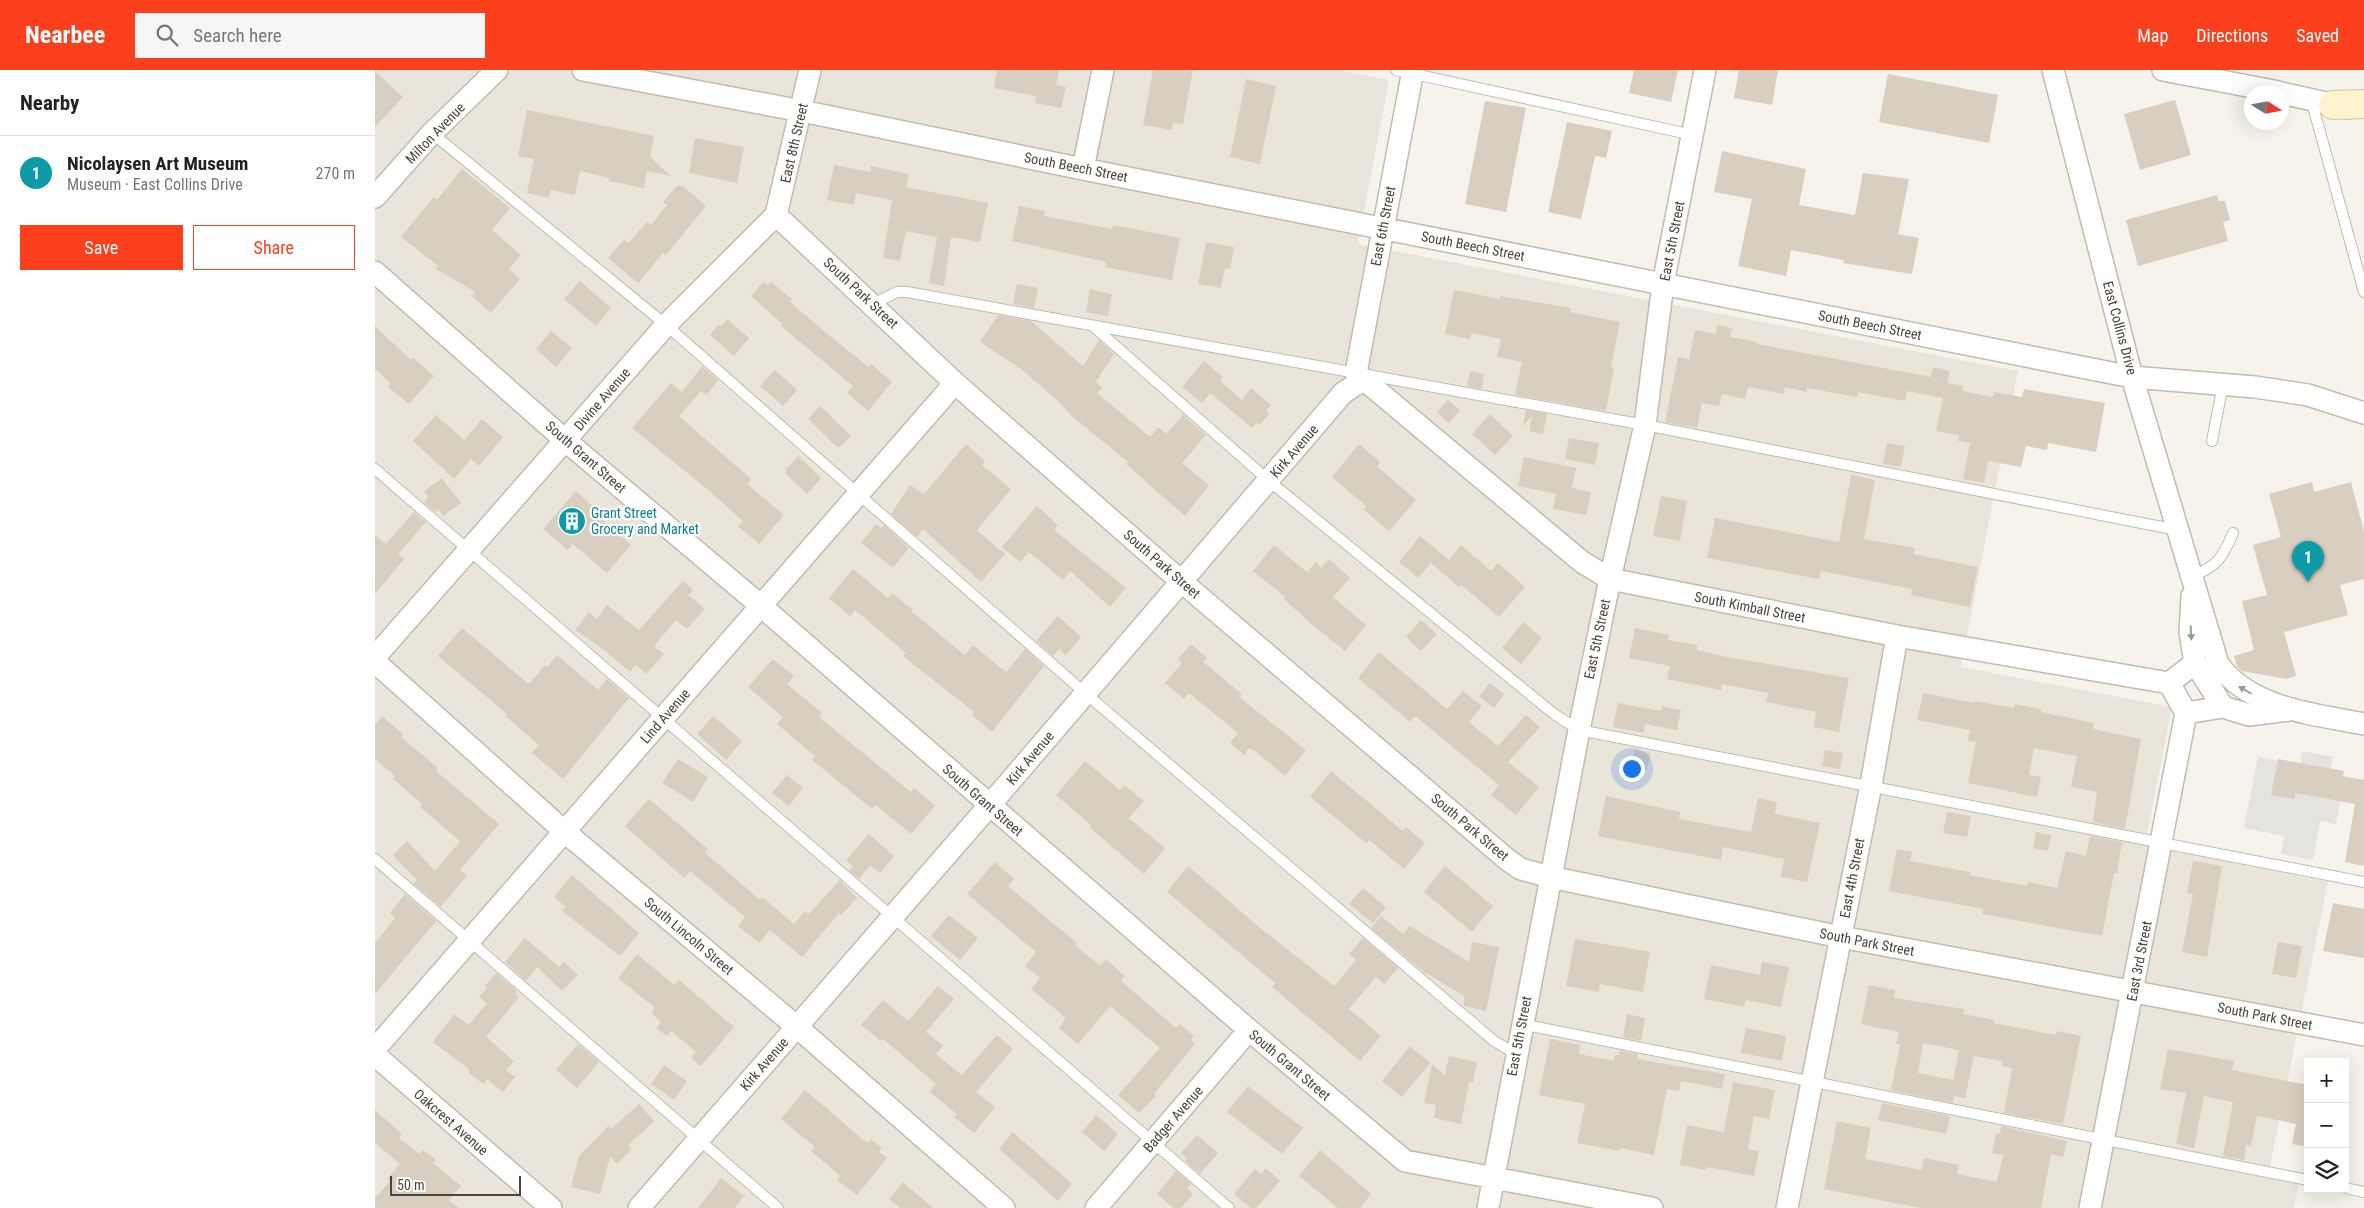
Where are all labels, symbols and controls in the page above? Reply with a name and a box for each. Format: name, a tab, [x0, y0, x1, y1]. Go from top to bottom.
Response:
search box	[135, 13, 485, 58]
text: Nearbee	[25, 21, 105, 49]
icon: search	[153, 21, 181, 49]
text: Search here	[193, 24, 282, 47]
text: Map	[2137, 25, 2168, 46]
text: Directions	[2196, 25, 2268, 46]
text: Saved	[2296, 25, 2339, 46]
north arrow	[2244, 85, 2289, 130]
text: Nearby	[20, 91, 79, 115]
street label: Milton Avenue	[402, 99, 468, 167]
street label: East 8th Street	[777, 102, 811, 184]
street label: South Beech Street	[1023, 149, 1129, 185]
text: Nicolaysen Art Museum	[67, 152, 248, 175]
text: 1	[32, 164, 40, 183]
text: 270 m	[316, 164, 355, 183]
text: Museum · East Collins Drive	[67, 175, 243, 194]
street label: East 6th Street	[1367, 185, 1399, 267]
street label: East 5th Street	[1656, 200, 1688, 282]
button: Save	[20, 225, 183, 270]
button: Share	[193, 225, 355, 270]
street label: South Beech Street	[1420, 228, 1526, 264]
street label: South Park Street	[820, 254, 902, 332]
street label: East Collins Drive	[2100, 279, 2140, 377]
street label: South Beech Street	[1817, 307, 1923, 343]
street label: Divine Avenue	[571, 364, 634, 433]
street label: South Grant Street	[543, 418, 629, 496]
street label: Kirk Avenue	[1267, 421, 1322, 481]
place label: Grant Street Grocery and Market	[591, 505, 699, 537]
building icon: Grant Street Grocery and Market	[557, 506, 587, 536]
street label: South Park Street	[1120, 526, 1204, 602]
pin: 1	[2292, 541, 2324, 582]
street label: South Kimball Street	[1693, 588, 1807, 626]
street label: East 5th Street	[1581, 598, 1613, 680]
one-way arrow	[2187, 625, 2195, 641]
street label: Lind Avenue	[637, 685, 693, 747]
one-way arrow	[2239, 685, 2252, 694]
street label: Kirk Avenue	[1003, 728, 1057, 788]
your location	[1619, 756, 1645, 782]
street label: South Grant Street	[940, 761, 1026, 839]
street label: South Park Street	[1428, 790, 1512, 864]
street label: East 4th Street	[1836, 837, 1868, 919]
street label: South Lincoln Street	[641, 894, 737, 978]
street label: East 3rd Street	[2123, 920, 2155, 1002]
street label: South Park Street	[1818, 925, 1916, 959]
street label: East 5th Street	[1503, 995, 1535, 1077]
street label: South Park Street	[2216, 999, 2314, 1033]
street label: South Grant Street	[1246, 1026, 1334, 1104]
street label: Kirk Avenue	[737, 1034, 792, 1094]
map controls	[2304, 1058, 2349, 1193]
button: +	[2304, 1058, 2349, 1103]
street label: Badger Avenue	[1140, 1082, 1206, 1155]
street label: Oakcrest Avenue	[411, 1086, 491, 1159]
button: −	[2304, 1103, 2349, 1148]
button: layers	[2304, 1148, 2349, 1193]
scale bar	[390, 1173, 521, 1196]
text: 50 m	[397, 1177, 425, 1193]

